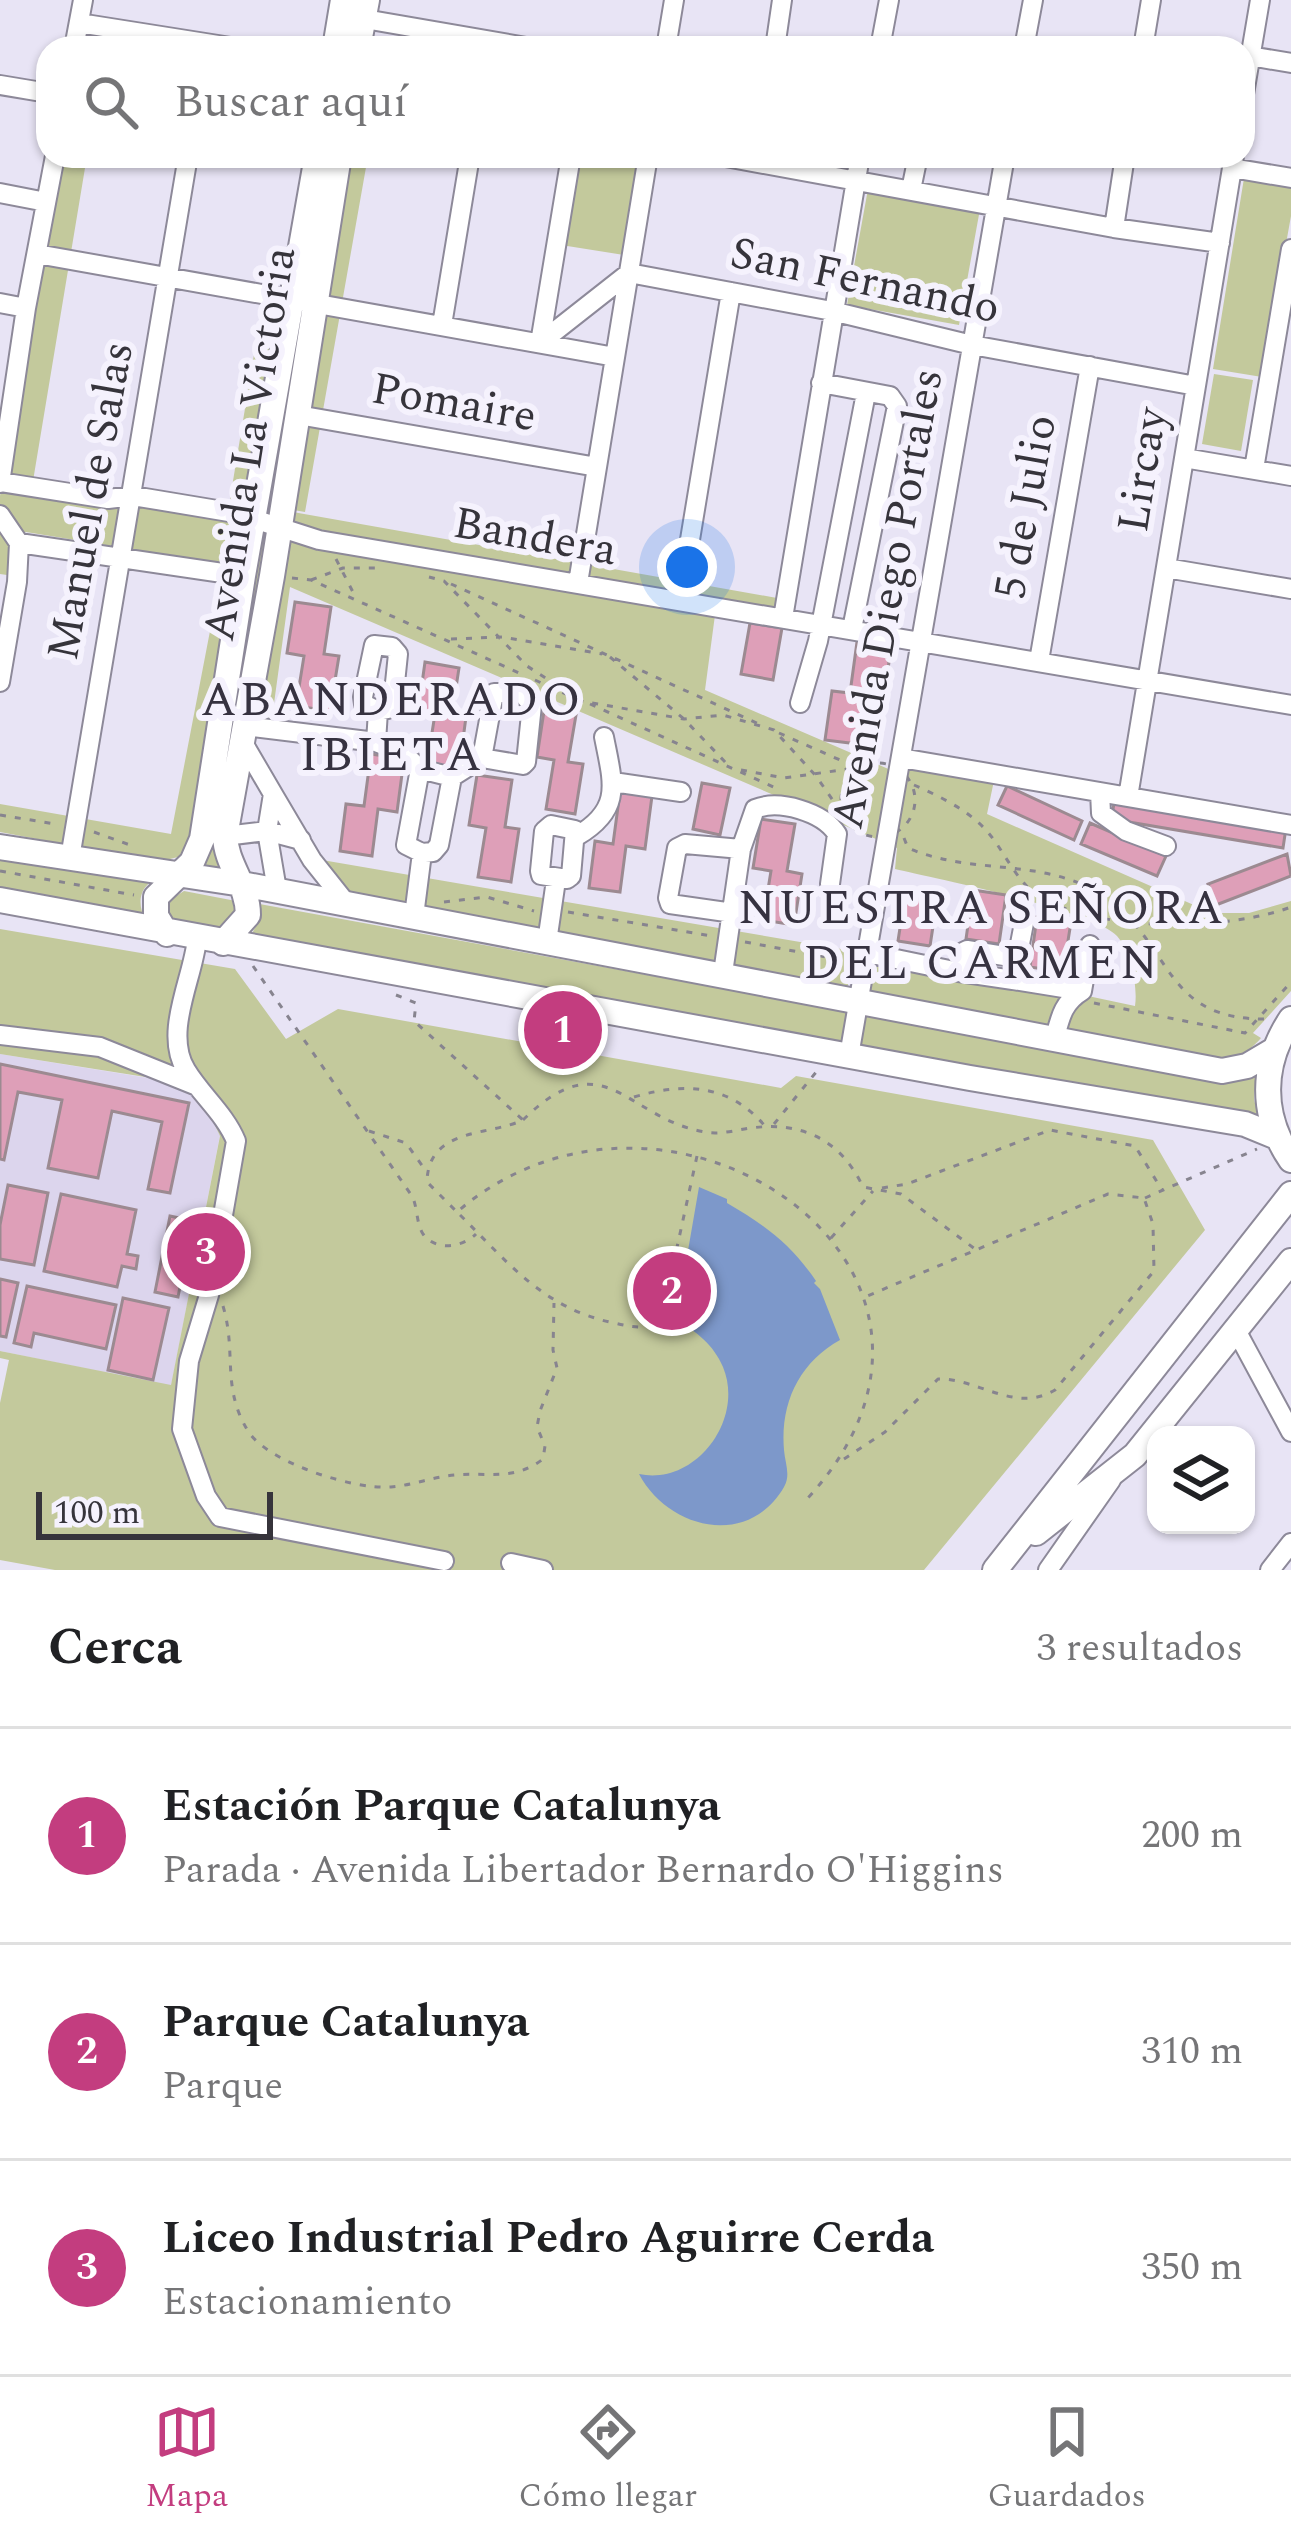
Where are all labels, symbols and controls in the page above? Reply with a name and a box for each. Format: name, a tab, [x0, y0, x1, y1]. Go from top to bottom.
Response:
search box	[36, 36, 1255, 168]
text: Buscar aquí	[174, 68, 407, 137]
icon: search	[78, 69, 144, 135]
street label: San Fernando	[724, 219, 1006, 343]
street label: Avenida La Victoria	[185, 242, 315, 646]
street label: Manuel de Salas	[29, 336, 153, 666]
street label: Pomaire	[366, 355, 542, 451]
street label: Avenida Diego Portales	[814, 363, 962, 835]
street label: Lircay	[1099, 401, 1187, 537]
street label: 5 de Julio	[976, 409, 1076, 605]
street label: Bandera	[448, 489, 622, 585]
your location	[657, 537, 717, 597]
district label: ABANDERADO IBIETA	[200, 664, 584, 792]
district label: NUESTRA SEÑORA DEL CARMEN	[738, 872, 1226, 1000]
pin: 1	[524, 985, 602, 1075]
pin: 3	[167, 1207, 245, 1297]
pin: 2	[633, 1246, 711, 1336]
map controls	[1147, 1426, 1255, 1534]
button: layers	[1147, 1426, 1255, 1534]
scale bar	[36, 1486, 273, 1539]
text: 100 m	[54, 1488, 140, 1538]
text: Cerca	[48, 1609, 182, 1687]
text: 3 resultados	[1037, 1619, 1243, 1678]
text: Estación Parque Catalunya	[162, 1772, 721, 1841]
text: 1	[76, 1806, 98, 1865]
text: 200 m	[1141, 1806, 1243, 1865]
text: Parada · Avenida Libertador Bernardo O'Higgins	[162, 1841, 1004, 1900]
text: Parque Catalunya	[162, 1988, 530, 2057]
text: 2	[76, 2022, 98, 2081]
text: 310 m	[1141, 2022, 1243, 2081]
text: Parque	[162, 2057, 283, 2116]
text: Liceo Industrial Pedro Aguirre Cerda	[162, 2204, 934, 2273]
text: 3	[76, 2238, 98, 2297]
text: 350 m	[1141, 2238, 1243, 2297]
text: Estacionamiento	[162, 2273, 452, 2332]
tab: Mapa	[145, 2399, 228, 2521]
tab: Cómo llegar	[519, 2399, 697, 2521]
tab: Guardados	[988, 2399, 1146, 2521]

